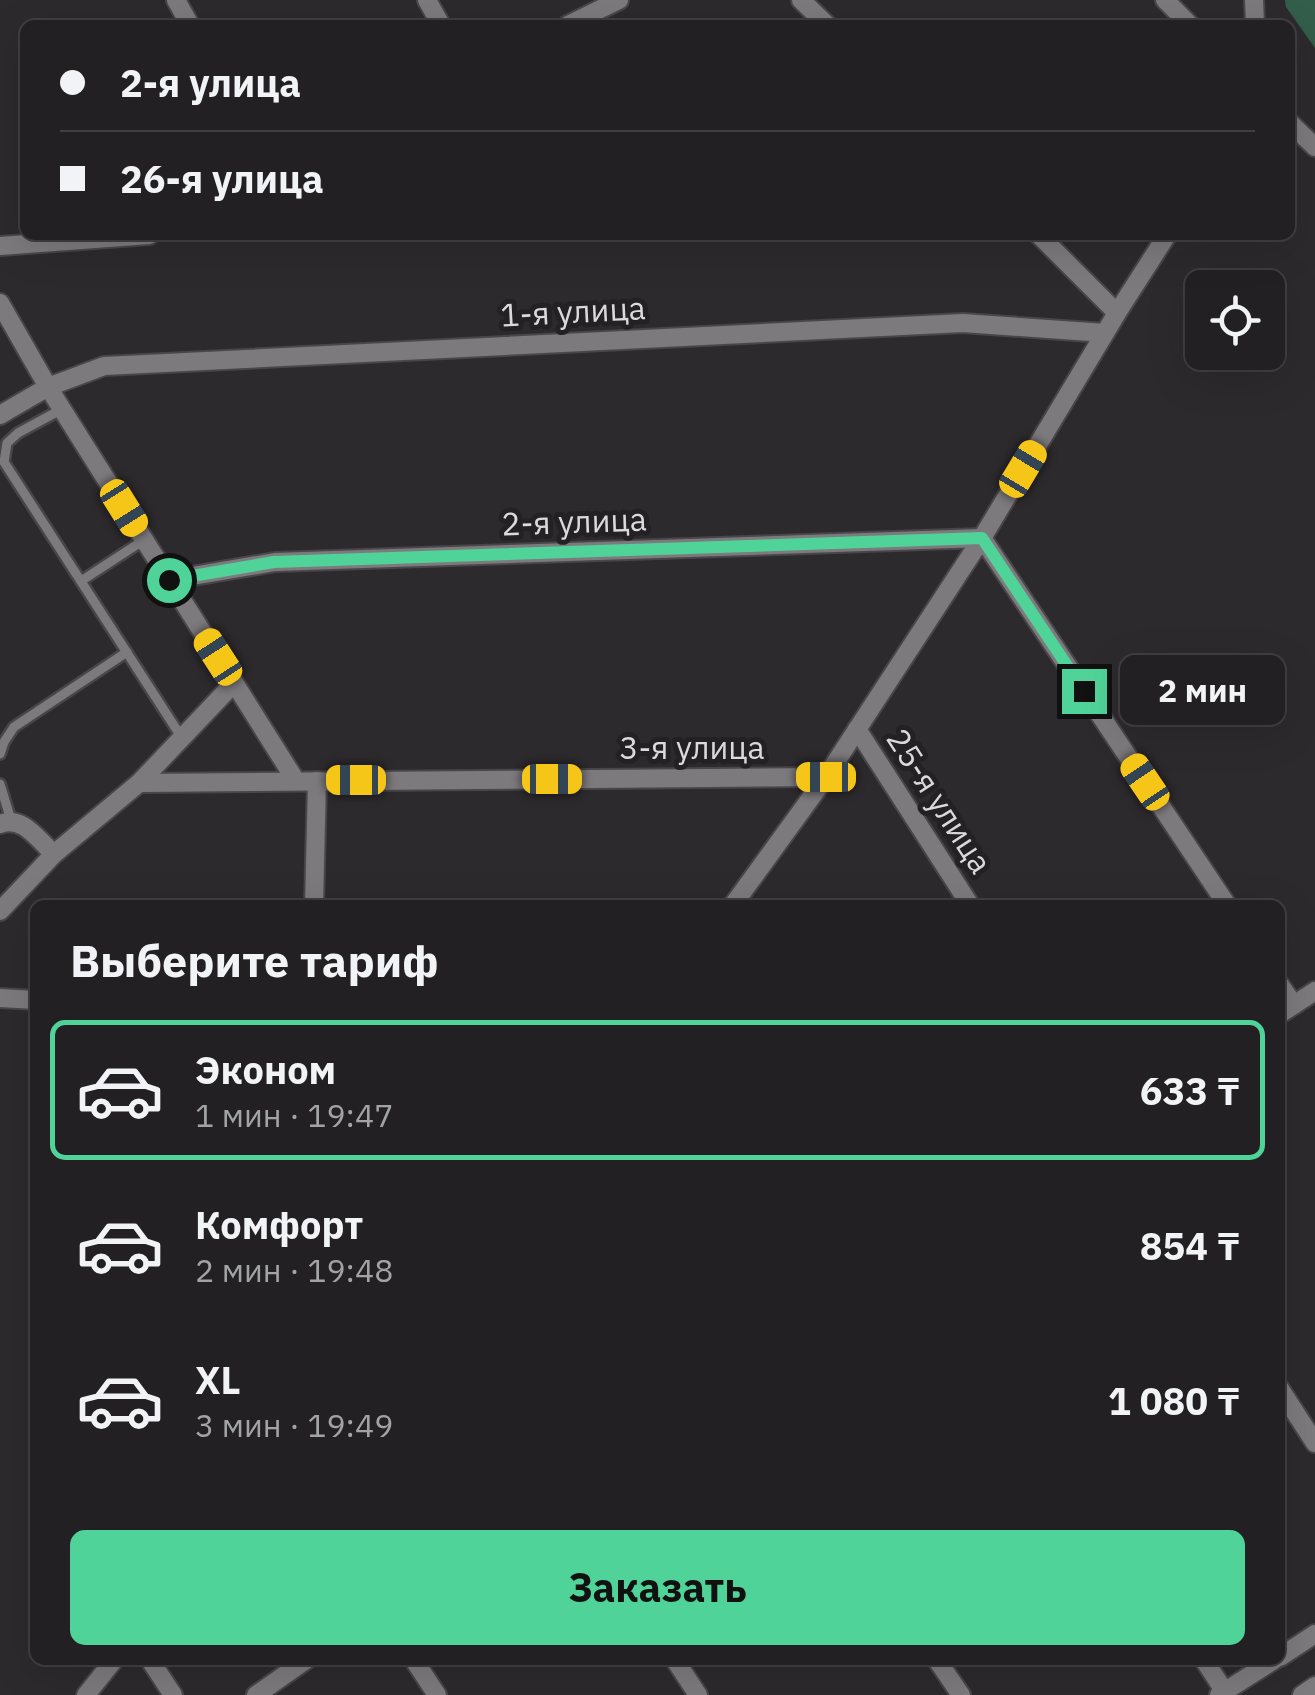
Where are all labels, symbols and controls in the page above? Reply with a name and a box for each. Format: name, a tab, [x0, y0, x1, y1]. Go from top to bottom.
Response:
text: 2-я улица	[120, 58, 301, 107]
text: 26-я улица	[120, 154, 324, 203]
map controls	[1185, 270, 1285, 370]
button: locate	[1185, 270, 1285, 370]
street label: 1-я улица	[499, 286, 647, 336]
car	[995, 436, 1051, 502]
car	[95, 475, 153, 541]
street label: 2-я улица	[501, 497, 647, 545]
route start	[147, 558, 192, 603]
car	[189, 624, 247, 690]
callout: 2 мин	[1119, 656, 1284, 726]
route end	[1062, 669, 1107, 714]
text: 2 мин	[1158, 669, 1247, 711]
street label: 25-я улица	[877, 720, 1002, 881]
street label: 3-я улица	[619, 726, 765, 768]
car	[1116, 749, 1174, 815]
car	[796, 762, 856, 792]
car	[522, 764, 582, 794]
car	[326, 765, 386, 795]
text: Выберите тариф	[70, 931, 439, 989]
icon: car	[75, 1045, 165, 1135]
text: Эконом	[195, 1045, 336, 1094]
text: 633 ₸	[1140, 1066, 1240, 1115]
text: 1 мин · 19:47	[195, 1094, 393, 1136]
icon: car	[75, 1200, 165, 1290]
text: Комфорт	[195, 1200, 363, 1249]
text: 854 ₸	[1140, 1221, 1240, 1270]
text: 2 мин · 19:48	[195, 1249, 393, 1291]
icon: car	[75, 1355, 165, 1445]
text: XL	[195, 1355, 241, 1404]
text: 1 080 ₸	[1108, 1376, 1240, 1425]
text: 3 мин · 19:49	[195, 1404, 393, 1446]
button: Заказать	[70, 1530, 1245, 1645]

